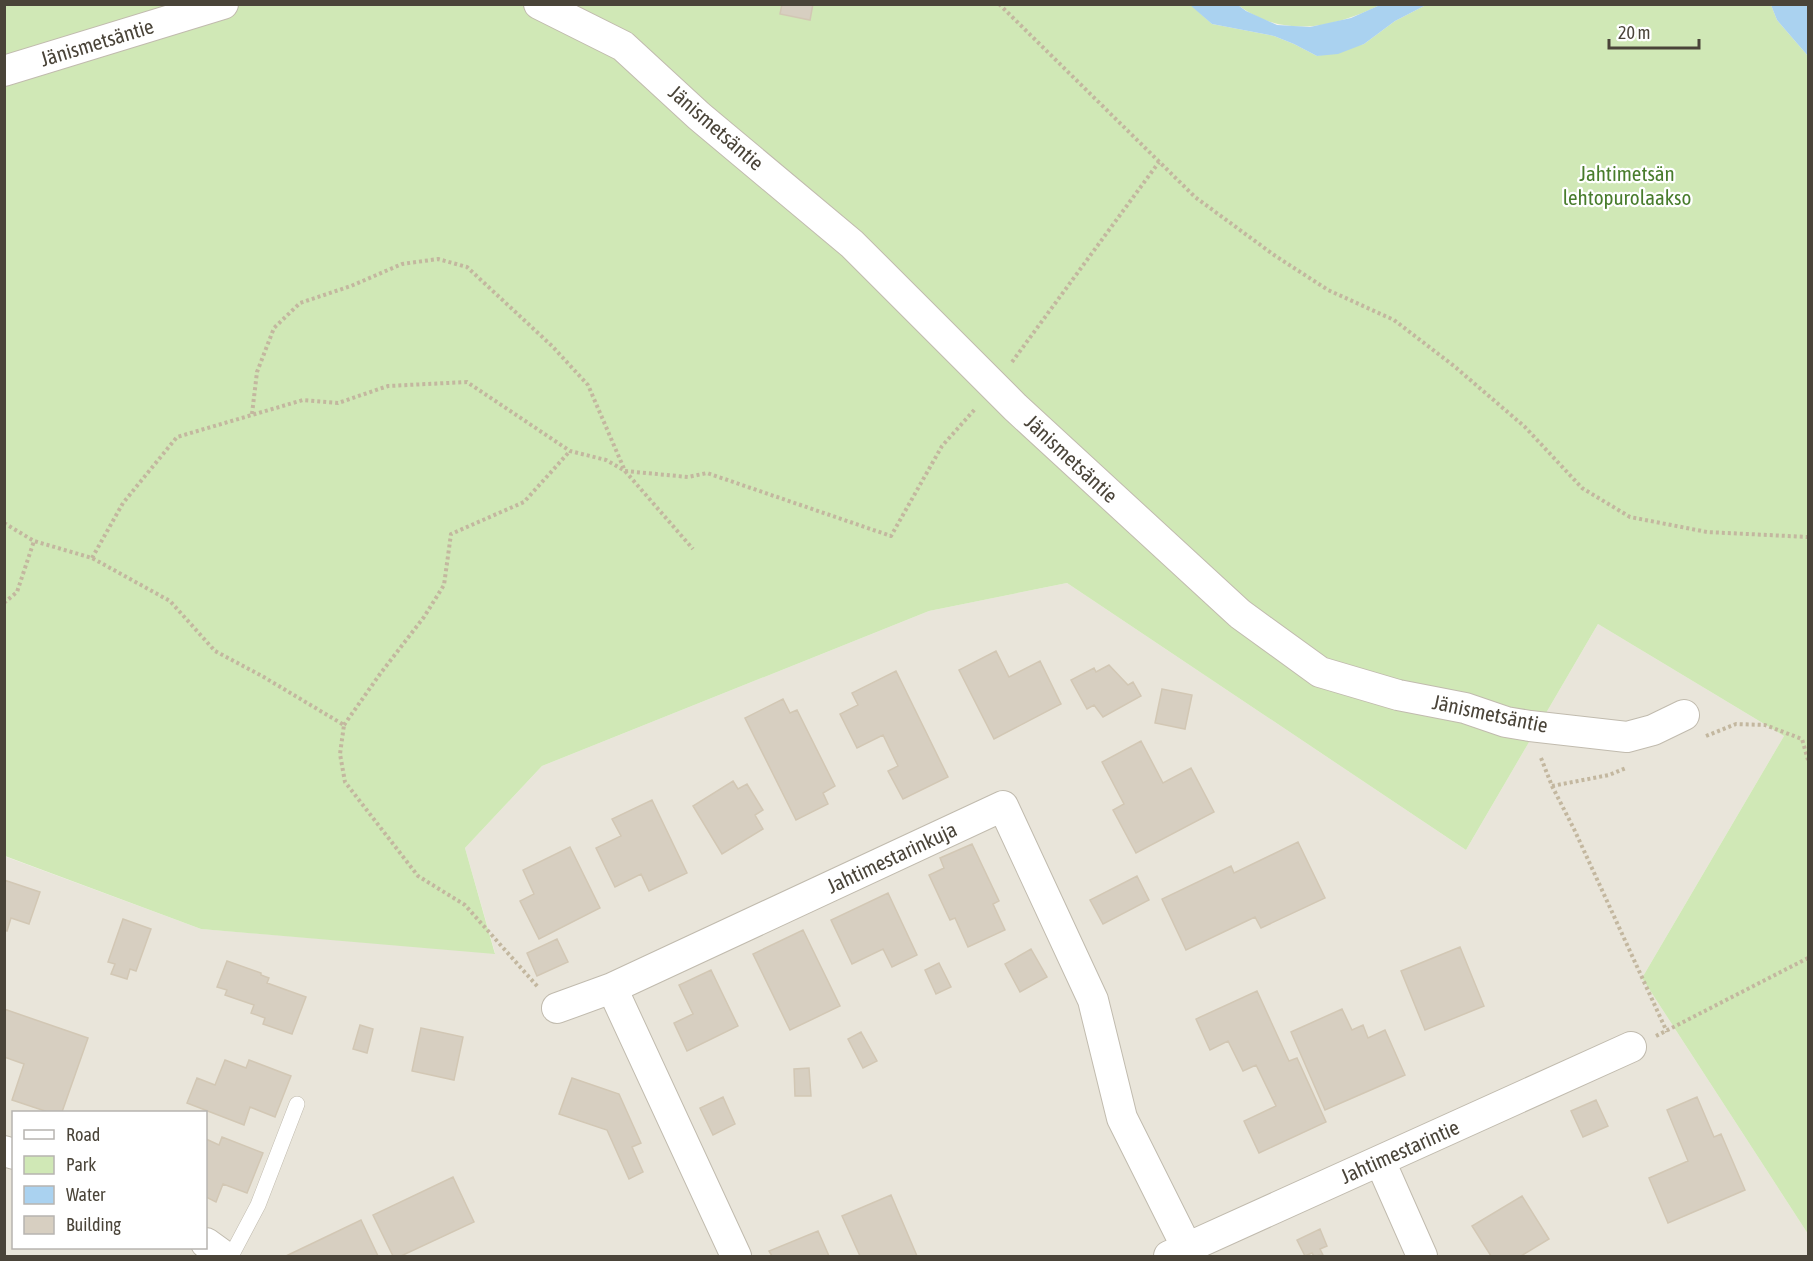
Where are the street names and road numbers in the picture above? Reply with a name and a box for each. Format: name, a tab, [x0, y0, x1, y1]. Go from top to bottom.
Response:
street label: Jänismetsäntie	[37, 13, 156, 71]
street label: Jänismetsäntie	[664, 80, 769, 175]
street label: Jänismetsäntie	[1021, 409, 1123, 507]
street label: Jänismetsäntie	[1430, 689, 1550, 737]
street label: Jahtimestarinkuja	[823, 817, 960, 898]
street label: Jahtimestarintie	[1337, 1114, 1463, 1188]

